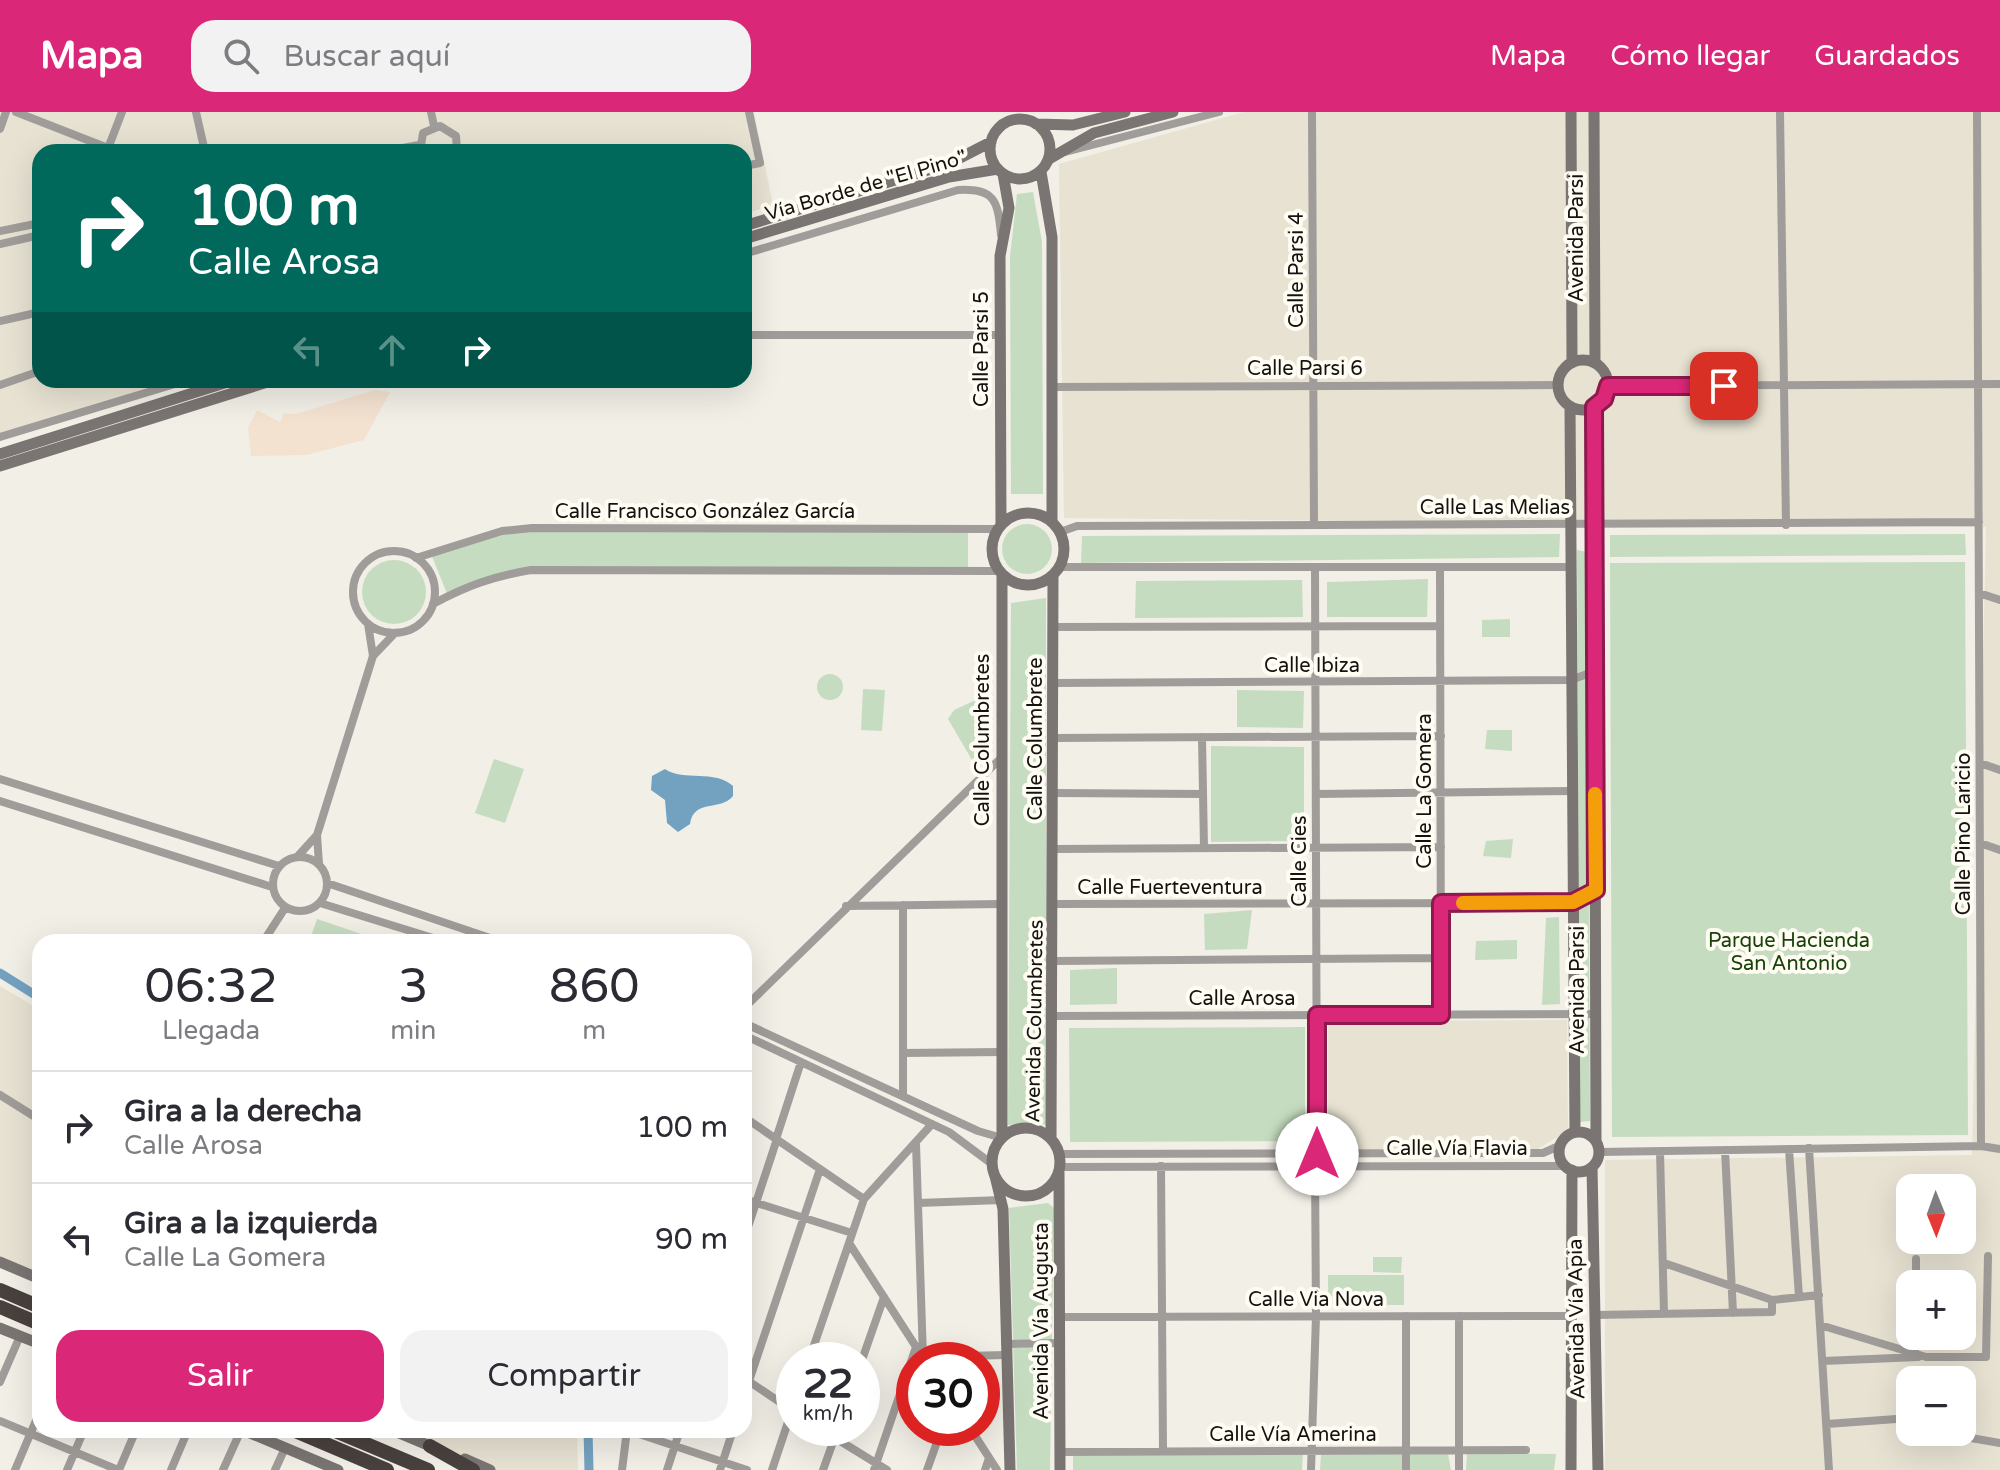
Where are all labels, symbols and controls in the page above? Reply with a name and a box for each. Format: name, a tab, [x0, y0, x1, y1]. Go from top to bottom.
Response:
search box	[191, 20, 751, 92]
text: Mapa	[40, 33, 143, 79]
icon: search	[219, 34, 263, 78]
text: Buscar aquí	[283, 38, 450, 75]
text: Mapa	[1490, 39, 1566, 73]
text: Cómo llegar	[1610, 39, 1770, 73]
text: Guardados	[1814, 39, 1960, 73]
street label: Vía Borde de "El Pino"	[763, 146, 969, 226]
text: 100 m	[188, 173, 359, 240]
street label: Avenida Parsi	[1565, 174, 1589, 302]
icon: right	[56, 176, 160, 280]
street label: Calle Parsi 4	[1285, 212, 1309, 328]
text: Calle Arosa	[188, 241, 380, 284]
street label: Calle Parsi 5	[970, 291, 994, 407]
icon: left	[286, 328, 330, 372]
icon: ahead	[370, 328, 414, 372]
icon: right	[454, 328, 498, 372]
pin	[1690, 352, 1758, 420]
street label: Calle Parsi 6	[1247, 357, 1363, 381]
icon: arrive	[1702, 364, 1746, 408]
street label: Calle Las Melias	[1420, 496, 1570, 520]
street label: Calle Francisco González García	[555, 500, 855, 524]
street label: Calle Columbretes	[971, 654, 995, 826]
street label: Calle Ibiza	[1264, 654, 1360, 678]
street label: Calle Columbrete	[1024, 658, 1048, 821]
street label: Calle La Gomera	[1413, 713, 1437, 869]
street label: Calle Pino Laricio	[1952, 753, 1976, 915]
street label: Calle Cies	[1288, 815, 1312, 907]
street label: Calle Fuerteventura	[1077, 876, 1263, 900]
street label: Avenida Columbretes	[1021, 919, 1049, 1123]
street label: Avenida Parsi	[1566, 926, 1590, 1054]
park label: Parque Hacienda San Antonio	[1708, 929, 1870, 976]
text: 06:32	[145, 958, 278, 1016]
text: 3	[398, 958, 428, 1016]
text: 860	[549, 958, 639, 1016]
street label: Calle Arosa	[1189, 987, 1295, 1011]
text: Llegada	[162, 1015, 260, 1046]
text: min	[390, 1015, 436, 1046]
text: m	[582, 1015, 606, 1046]
text: Gira a la derecha	[124, 1093, 362, 1130]
icon: right	[56, 1105, 100, 1149]
text: 100 m	[636, 1109, 728, 1146]
position arrow	[1275, 1112, 1359, 1196]
text: Calle Arosa	[124, 1130, 263, 1161]
street label: Calle Vía Flavia	[1386, 1137, 1528, 1161]
north arrow	[1896, 1174, 1976, 1254]
map controls	[1896, 1174, 1976, 1446]
text: Gira a la izquierda	[124, 1205, 378, 1242]
icon: left	[56, 1217, 100, 1261]
text: 90 m	[655, 1221, 728, 1258]
street label: Avenida Vía Augusta	[1030, 1222, 1054, 1420]
street label: Avenida Vía Apia	[1564, 1238, 1590, 1400]
text: Calle La Gomera	[124, 1242, 326, 1273]
button: +	[1896, 1270, 1976, 1350]
street label: Calle Via Nova	[1248, 1288, 1384, 1312]
button: Salir	[56, 1330, 384, 1422]
button: Compartir	[400, 1330, 728, 1422]
speed limit sign: 30	[896, 1342, 1000, 1446]
text: 22	[803, 1360, 853, 1408]
button: −	[1896, 1366, 1976, 1446]
text: km/h	[803, 1402, 853, 1426]
street label: Calle Vía Amerina	[1209, 1423, 1377, 1447]

